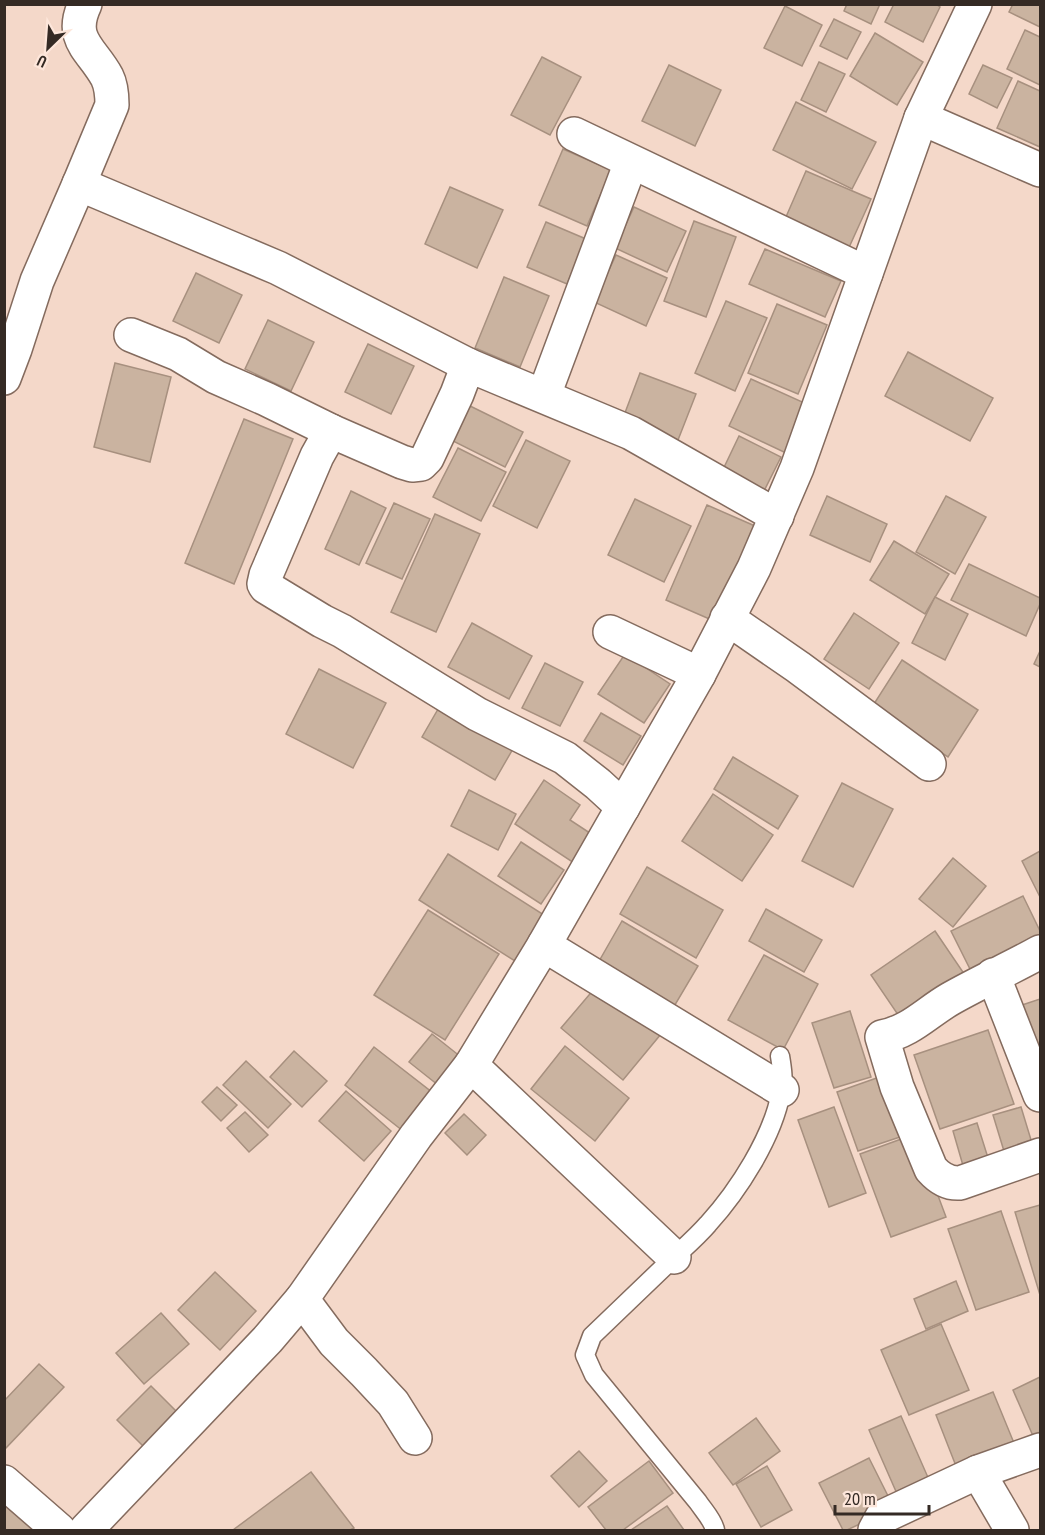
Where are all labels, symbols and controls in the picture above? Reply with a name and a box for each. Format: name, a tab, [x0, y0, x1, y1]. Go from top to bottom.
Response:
north arrow	[18, 18, 78, 78]
text: U	[34, 51, 50, 72]
scale bar	[835, 1478, 930, 1516]
text: 20 m	[844, 1487, 876, 1510]

